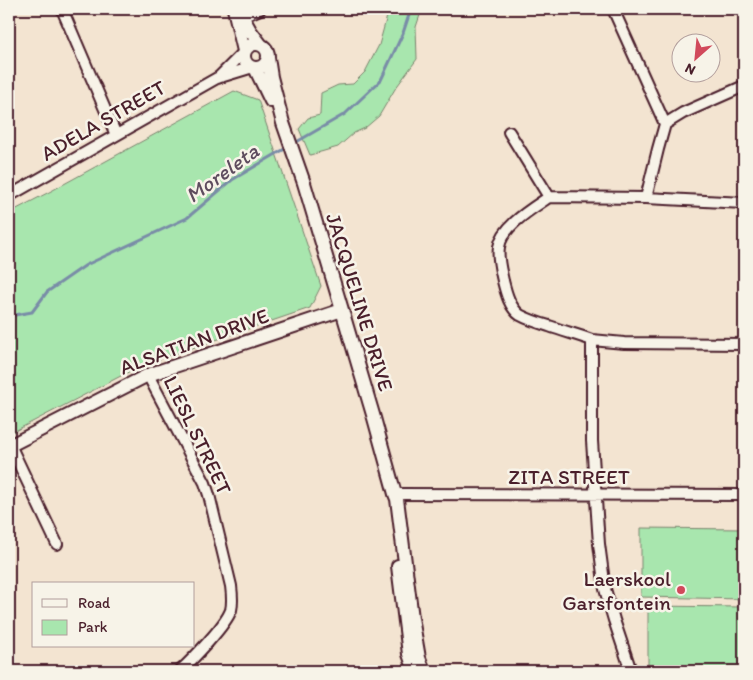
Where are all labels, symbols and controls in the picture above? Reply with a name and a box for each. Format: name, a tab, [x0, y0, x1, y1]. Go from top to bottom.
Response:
north arrow	[670, 32, 720, 82]
text: N	[682, 59, 698, 79]
street label: ADELA STREET	[36, 74, 170, 166]
water label: Moreleta	[180, 137, 264, 209]
street label: JACQUELINE DRIVE	[321, 210, 399, 394]
street label: ALSATIAN DRIVE	[116, 302, 272, 380]
street label: LIESL STREET	[158, 372, 238, 499]
street label: ZITA STREET	[508, 464, 630, 489]
place label: Laerskool Garsfontein	[562, 566, 671, 615]
legend	[32, 582, 195, 648]
marker: Laerskool Garsfontein	[675, 584, 687, 596]
text: Road	[78, 594, 111, 612]
text: Park	[78, 618, 108, 636]

